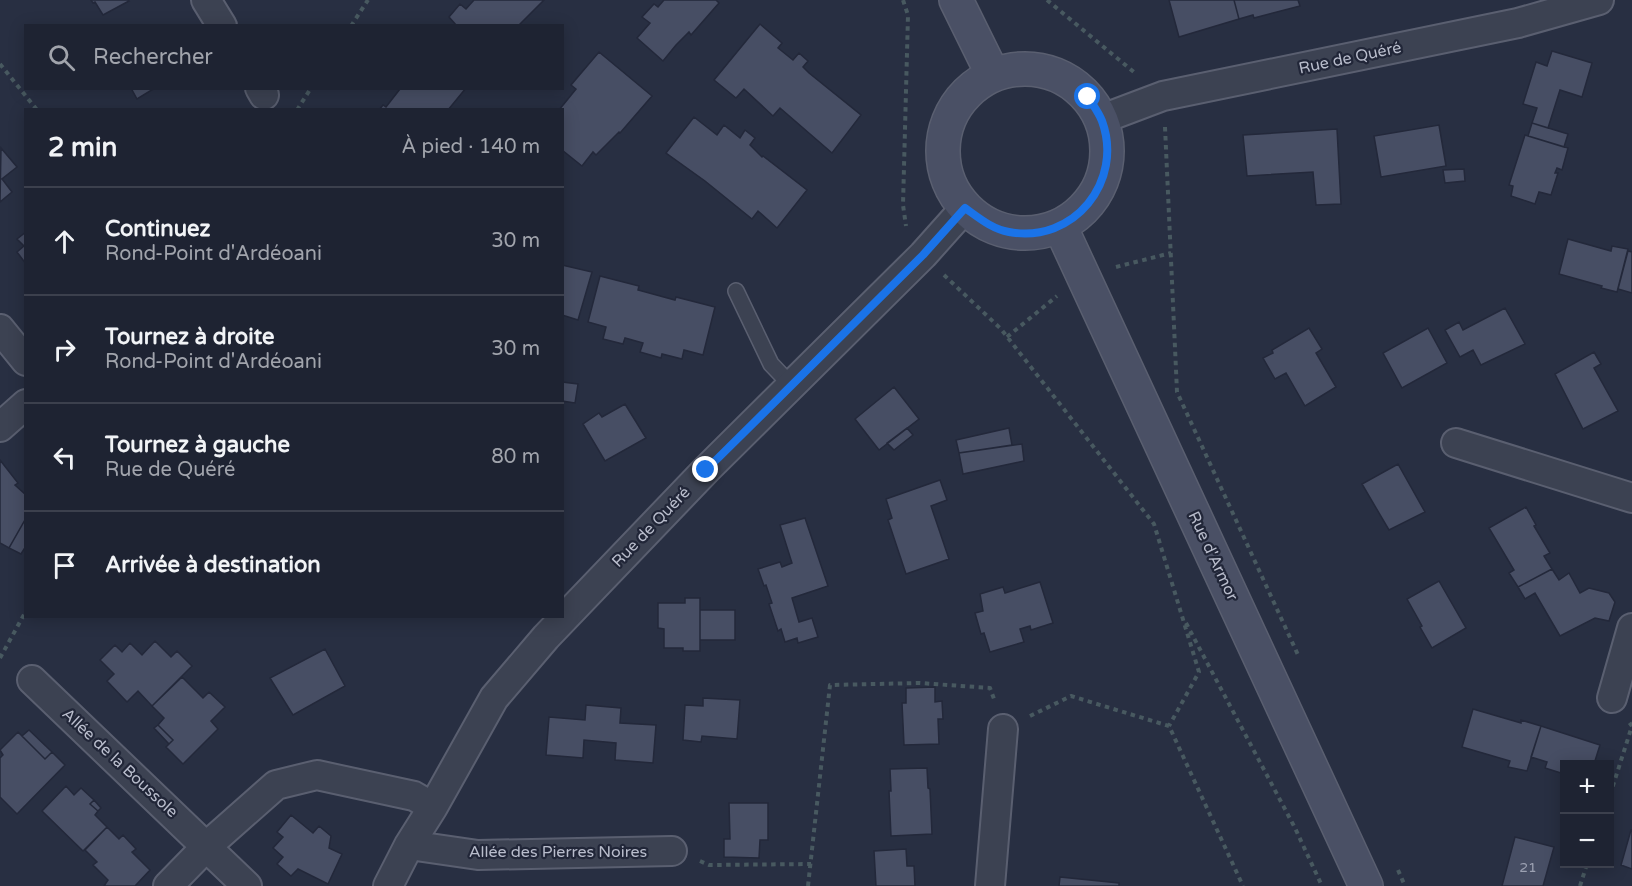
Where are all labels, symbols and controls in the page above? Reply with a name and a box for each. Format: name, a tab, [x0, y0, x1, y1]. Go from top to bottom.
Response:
search box	[24, 24, 564, 90]
street label: Rue de Quéré	[1297, 37, 1403, 79]
icon: search	[45, 41, 78, 74]
text: Rechercher	[93, 44, 213, 70]
route start	[1074, 83, 1100, 109]
text: 2 min	[48, 132, 117, 163]
text: À pied · 140 m	[402, 135, 540, 159]
text: Continuez	[105, 216, 210, 242]
icon: ahead	[48, 225, 81, 258]
text: 30 m	[491, 229, 540, 253]
text: Rond-Point d'Ardéoani	[105, 242, 322, 266]
text: Tournez à droite	[105, 324, 274, 350]
icon: right	[48, 333, 81, 366]
text: 30 m	[491, 337, 540, 361]
text: Rond-Point d'Ardéoani	[105, 350, 322, 374]
text: Tournez à gauche	[105, 432, 290, 458]
icon: left	[48, 441, 81, 474]
text: 80 m	[491, 445, 540, 469]
route end	[692, 456, 718, 482]
text: Rue de Quéré	[105, 458, 235, 482]
street label: Rue de Quéré	[608, 483, 694, 571]
street label: Rue d'Armor	[1184, 508, 1243, 605]
icon: arrive	[48, 549, 81, 582]
text: Arrivée à destination	[105, 552, 321, 578]
street label: Allée de la Boussole	[58, 704, 182, 822]
map controls	[1560, 760, 1614, 868]
button: +	[1560, 760, 1614, 814]
button: −	[1560, 814, 1614, 868]
street label: Allée des Pierres Noires	[469, 842, 647, 862]
house number: 21	[1519, 859, 1537, 876]

